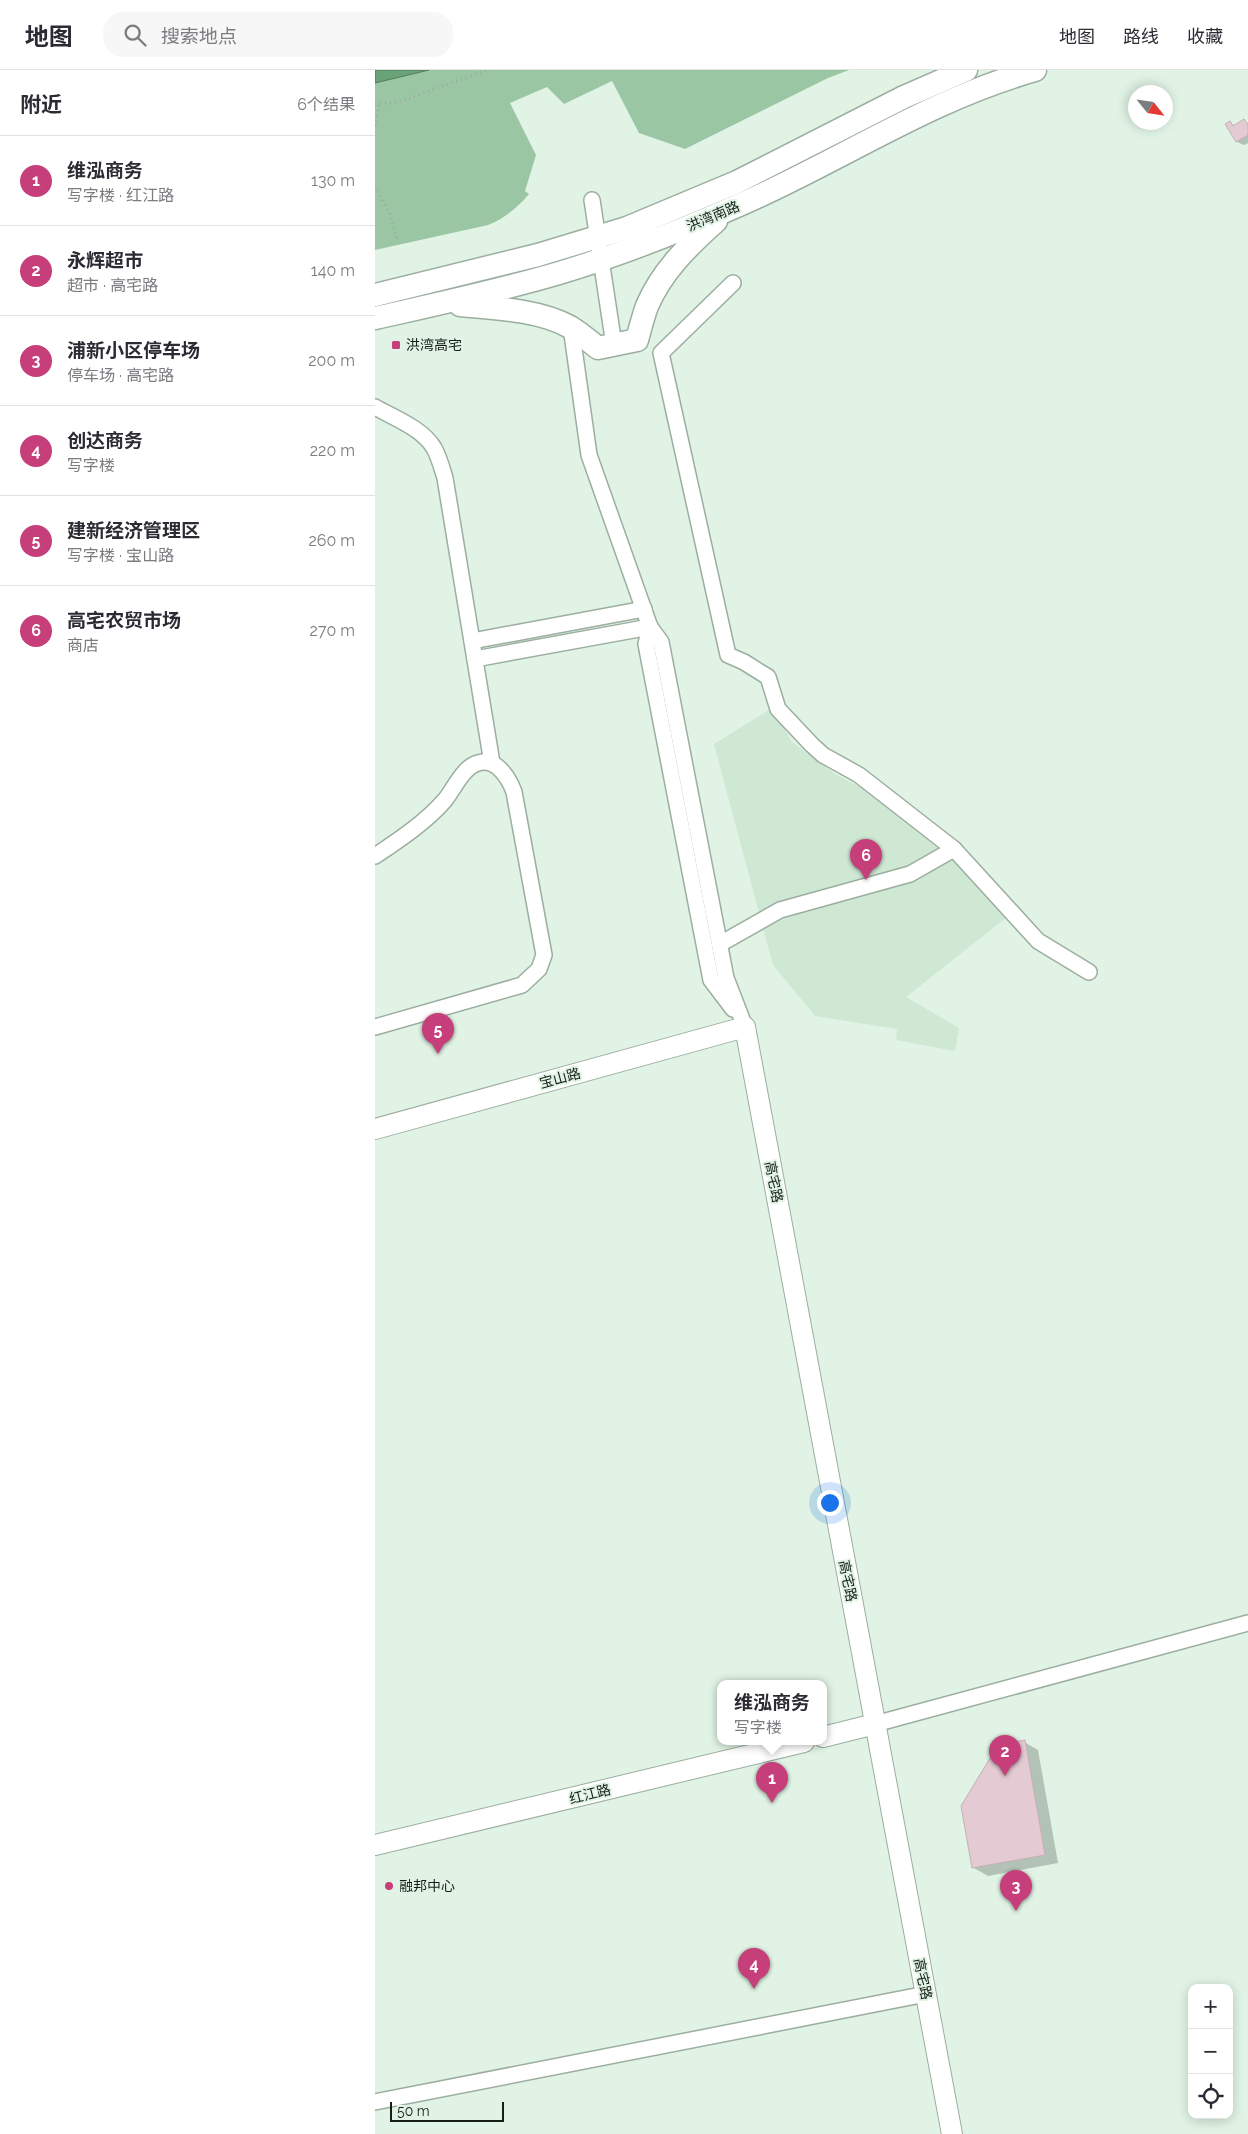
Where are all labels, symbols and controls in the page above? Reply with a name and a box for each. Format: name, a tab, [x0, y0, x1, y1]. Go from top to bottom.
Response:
search box	[103, 12, 453, 57]
icon: search	[121, 21, 149, 49]
text: 地图	[25, 22, 73, 51]
text: 搜索地点	[161, 25, 237, 47]
text: 地图	[1059, 26, 1095, 47]
text: 路线	[1123, 26, 1159, 47]
text: 收藏	[1187, 26, 1223, 47]
north arrow	[1128, 85, 1173, 130]
text: 附近	[20, 92, 62, 117]
text: 6个结果	[297, 95, 355, 114]
text: 维泓商务	[67, 159, 143, 181]
text: 1	[32, 171, 40, 190]
text: 130 m	[311, 171, 355, 190]
text: 写字楼 · 红江路	[67, 186, 174, 205]
street label: 洪湾南路	[684, 198, 742, 234]
text: 永辉超市	[67, 249, 143, 271]
text: 2	[31, 261, 41, 280]
text: 140 m	[311, 261, 355, 280]
text: 超市 · 高宅路	[67, 276, 158, 295]
place label: 洪湾高宅	[406, 337, 462, 353]
text: 浦新小区停车场	[67, 339, 200, 361]
marker: 洪湾高宅	[390, 339, 402, 351]
text: 3	[32, 351, 40, 370]
text: 200 m	[308, 351, 355, 370]
text: 停车场 · 高宅路	[67, 366, 174, 385]
text: 创达商务	[67, 429, 143, 451]
text: 4	[31, 441, 41, 460]
text: 220 m	[310, 441, 355, 460]
text: 写字楼	[67, 456, 115, 475]
text: 建新经济管理区	[67, 519, 200, 541]
text: 5	[32, 531, 40, 550]
text: 260 m	[308, 531, 355, 550]
text: 写字楼 · 宝山路	[67, 546, 174, 565]
text: 高宅农贸市场	[67, 609, 181, 631]
text: 6	[31, 621, 41, 640]
text: 270 m	[310, 621, 355, 640]
text: 商店	[67, 636, 99, 655]
pin: 6	[850, 839, 882, 880]
pin: 5	[422, 1013, 454, 1054]
street label: 宝山路	[538, 1065, 582, 1091]
street label: 高宅路	[762, 1160, 786, 1204]
your location	[817, 1490, 843, 1516]
street label: 高宅路	[836, 1559, 860, 1603]
popup	[717, 1680, 827, 1745]
text: 维泓商务	[734, 1691, 810, 1713]
text: 写字楼	[734, 1718, 782, 1737]
pin: 2	[989, 1735, 1021, 1776]
pin: 1	[756, 1762, 788, 1803]
street label: 红江路	[568, 1781, 612, 1807]
pin: 3	[1000, 1870, 1032, 1911]
place label: 融邦中心	[399, 1878, 455, 1894]
marker: 融邦中心	[383, 1880, 395, 1892]
pin: 4	[738, 1948, 770, 1989]
street label: 高宅路	[911, 1957, 935, 2001]
map controls	[1188, 1984, 1233, 2119]
button: +	[1188, 1984, 1233, 2029]
button: −	[1188, 2029, 1233, 2074]
button: locate	[1188, 2074, 1233, 2119]
scale bar	[390, 2099, 504, 2122]
text: 50 m	[397, 2103, 430, 2119]

